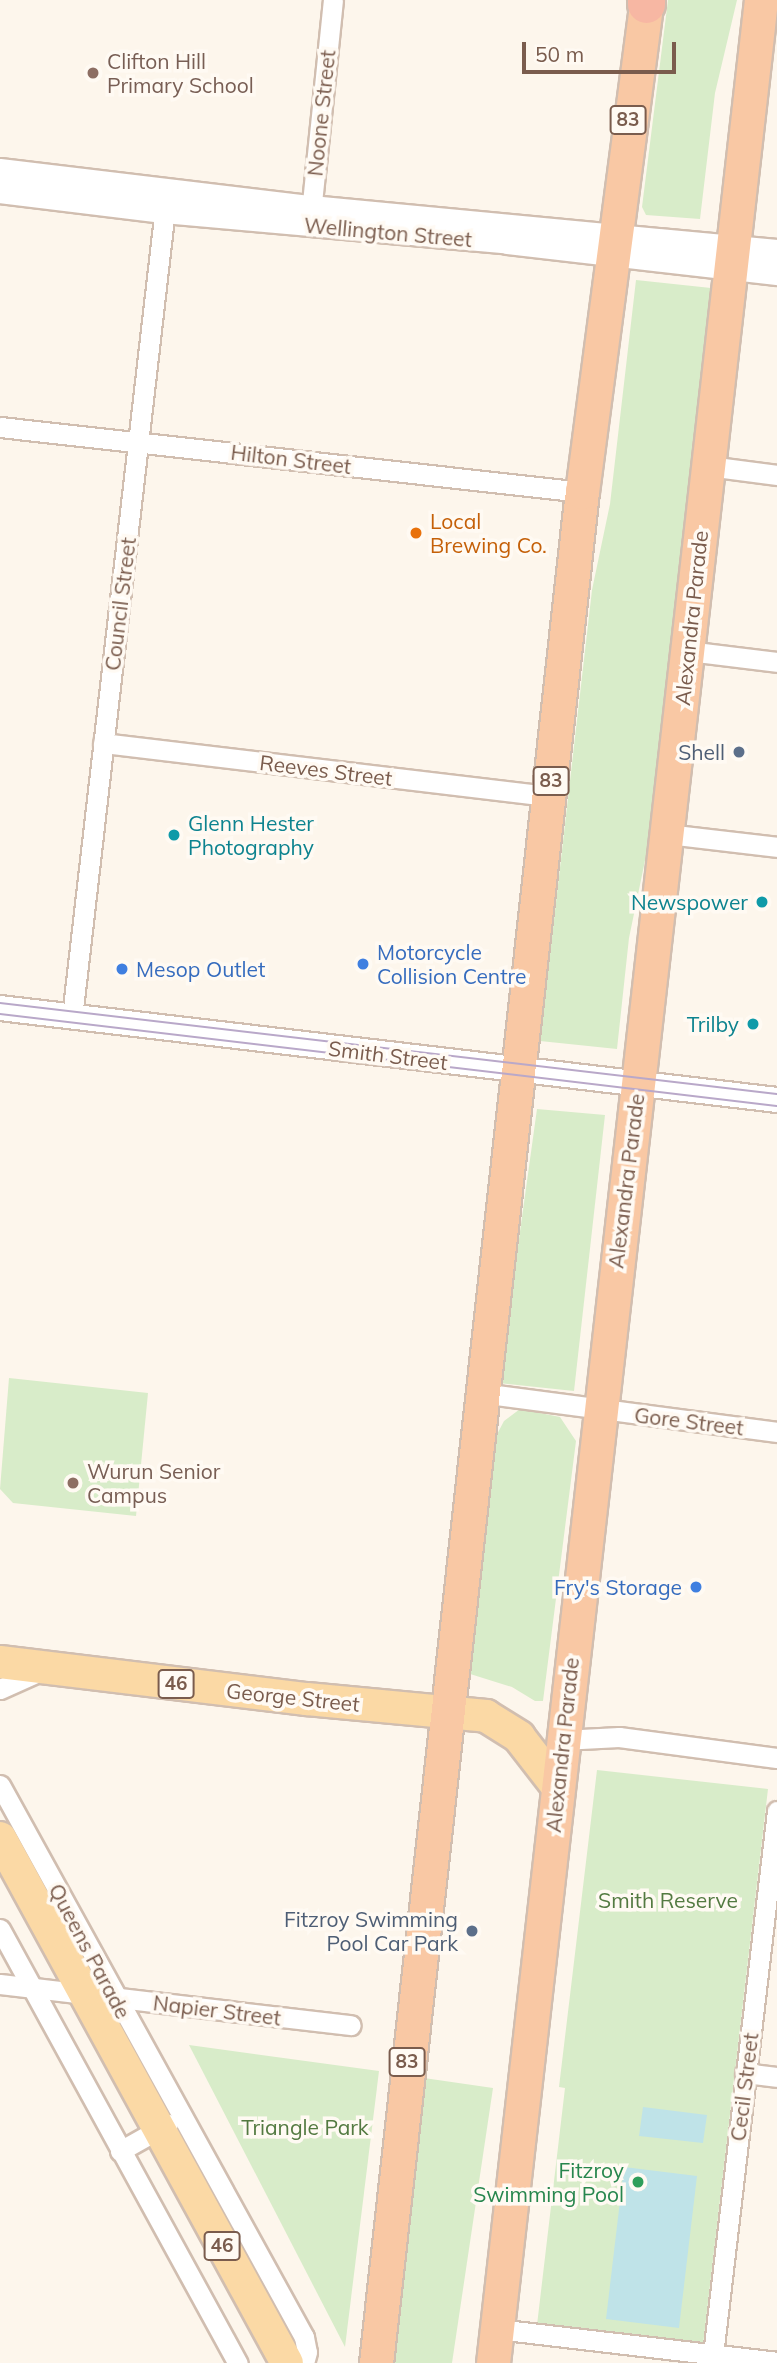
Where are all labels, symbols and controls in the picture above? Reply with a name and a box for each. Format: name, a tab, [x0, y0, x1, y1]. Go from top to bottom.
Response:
scale bar	[525, 28, 679, 72]
text: 50 m	[535, 41, 584, 67]
place label: Clifton Hill Primary School	[107, 48, 254, 98]
street label: Noone Street	[302, 49, 340, 177]
marker: Clifton Hill Primary School	[85, 65, 101, 81]
road number: 83	[609, 104, 647, 136]
street label: Wellington Street	[303, 212, 473, 252]
street label: Hilton Street	[229, 439, 353, 479]
place label: Local Brewing Co.	[430, 508, 547, 558]
marker: Local Brewing Co.	[408, 525, 424, 541]
street label: Alexandra Parade	[669, 529, 713, 707]
street label: Council Street	[99, 536, 141, 672]
place label: Shell	[678, 739, 725, 765]
marker: Shell	[731, 744, 747, 760]
street label: Reeves Street	[258, 749, 394, 791]
road number: 83	[532, 766, 570, 796]
place label: Glenn Hester Photography	[188, 810, 314, 860]
marker: Glenn Hester Photography	[166, 827, 182, 843]
place label: Newspower	[631, 889, 748, 915]
marker: Newspower	[754, 894, 770, 910]
place label: Motorcycle Collision Centre	[377, 939, 526, 989]
place label: Mesop Outlet	[136, 956, 265, 982]
marker: Motorcycle Collision Centre	[355, 956, 371, 972]
marker: Mesop Outlet	[114, 961, 130, 977]
place label: Trilby	[687, 1011, 739, 1037]
marker: Trilby	[745, 1016, 761, 1032]
street label: Smith Street	[327, 1035, 449, 1075]
street label: Alexandra Parade	[603, 1092, 649, 1270]
street label: Gore Street	[633, 1402, 745, 1440]
place label: Wurun Senior Campus	[87, 1458, 220, 1508]
marker: Wurun Senior Campus	[65, 1475, 81, 1491]
place label: Fry's Storage	[554, 1574, 682, 1600]
marker: Fry's Storage	[688, 1579, 704, 1595]
street label: Alexandra Parade	[540, 1656, 584, 1834]
road number: 46	[157, 1668, 195, 1700]
street label: George Street	[225, 1677, 361, 1717]
street label: Queens Parade	[44, 1879, 136, 2023]
park label: Smith Reserve	[598, 1887, 738, 1913]
place label: Fitzroy Swimming Pool Car Park	[284, 1906, 458, 1956]
marker: Fitzroy Swimming Pool Car Park	[464, 1923, 480, 1939]
street label: Napier Street	[152, 1990, 282, 2030]
street label: Cecil Street	[725, 2031, 763, 2143]
road number: 83	[388, 2046, 426, 2078]
park label: Triangle Park	[241, 2114, 369, 2140]
place label: Fitzroy Swimming Pool	[473, 2157, 624, 2207]
marker: Fitzroy Swimming Pool	[630, 2174, 646, 2190]
road number: 46	[203, 2230, 241, 2262]

